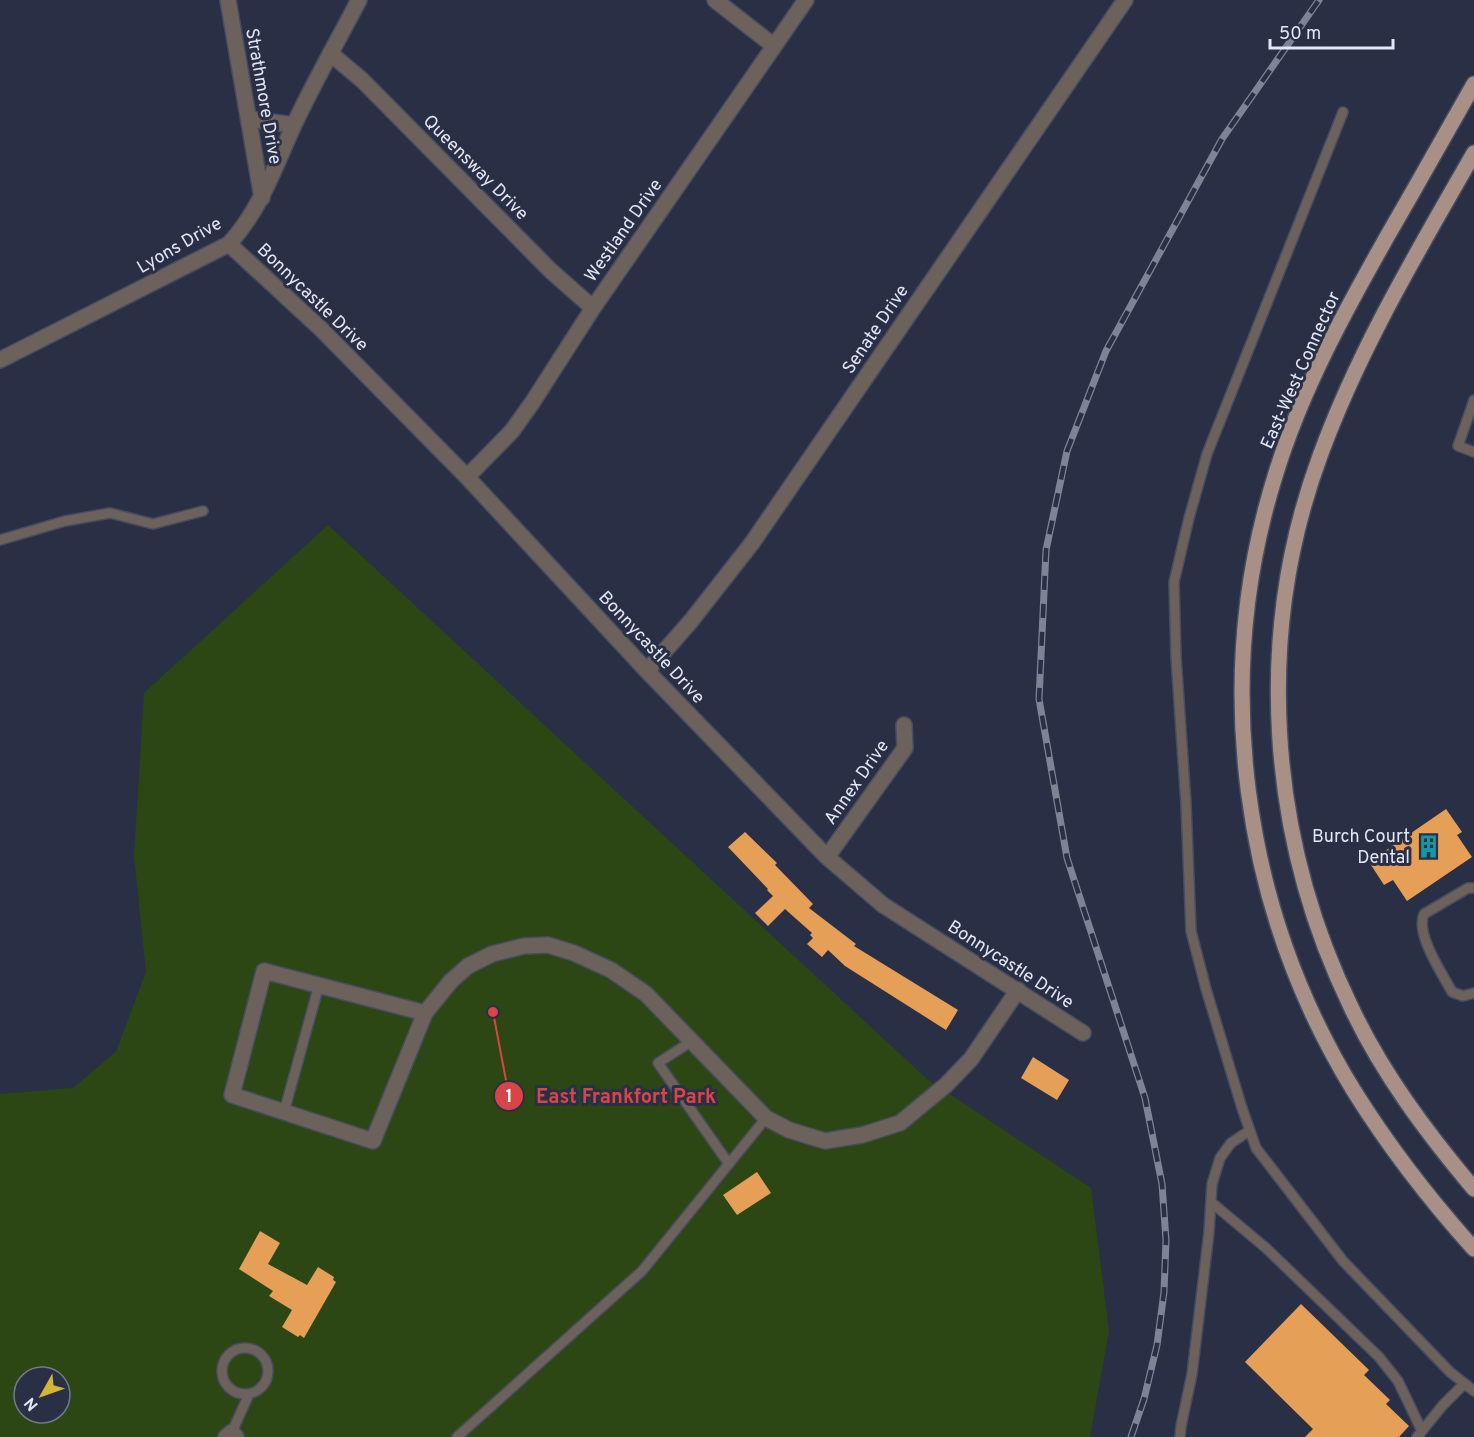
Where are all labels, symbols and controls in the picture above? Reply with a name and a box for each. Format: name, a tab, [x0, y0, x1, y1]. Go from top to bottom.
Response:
scale bar	[1270, 12, 1393, 50]
text: 50 m	[1279, 23, 1321, 46]
street label: Strathmore Drive	[239, 26, 286, 166]
street label: Queensway Drive	[417, 110, 533, 226]
street label: Westland Drive	[580, 175, 668, 287]
street label: Lyons Drive	[133, 213, 226, 280]
street label: Bonnycastle Drive	[251, 239, 372, 357]
street label: Senate Drive	[838, 281, 915, 379]
street label: East-West Connector	[1256, 288, 1346, 453]
street label: Bonnycastle Drive	[593, 587, 709, 709]
street label: Annex Drive	[820, 736, 895, 830]
place label: Burch Court Dental	[1312, 826, 1410, 870]
building icon: Burch Court Dental	[1415, 833, 1441, 859]
street label: Bonnycastle Drive	[943, 916, 1078, 1015]
callout: East Frankfort Park	[494, 1077, 728, 1115]
text: East Frankfort Park	[536, 1085, 716, 1111]
text: 1	[505, 1086, 513, 1109]
north arrow	[12, 1365, 72, 1425]
text: N	[21, 1393, 43, 1414]

